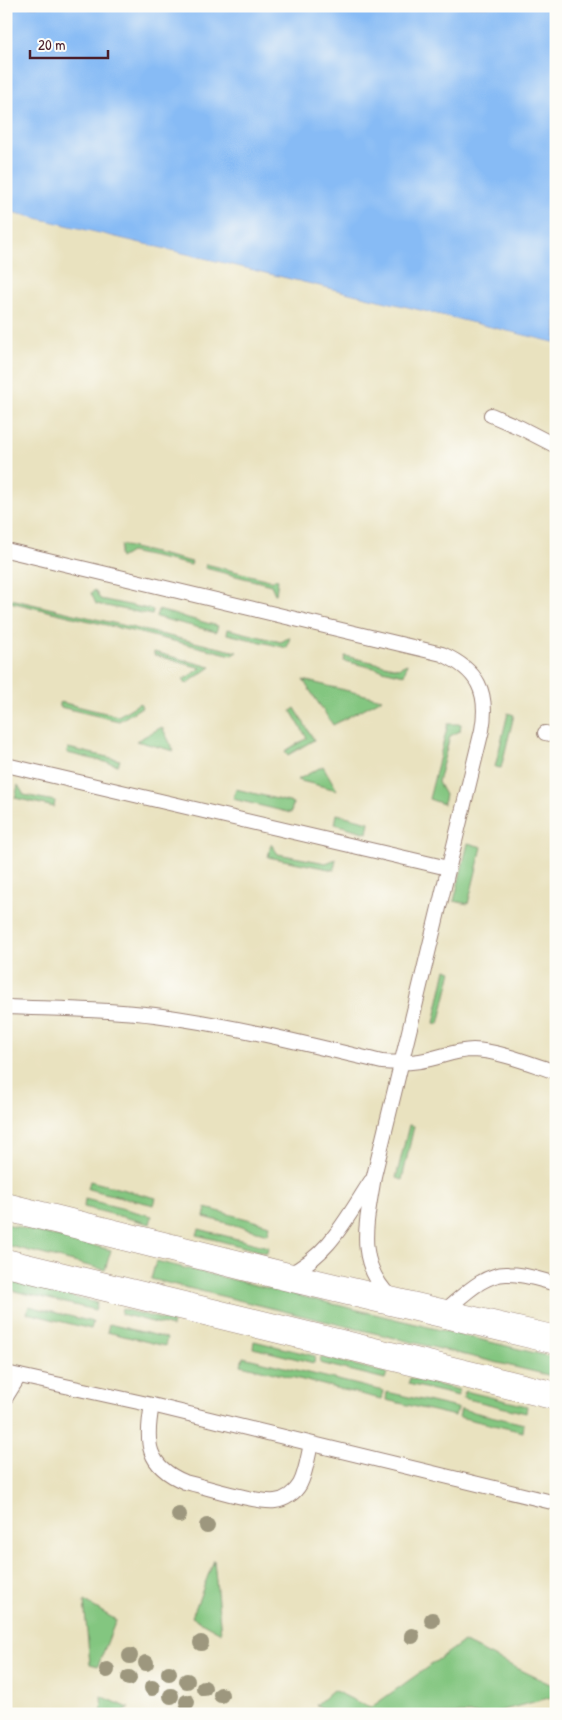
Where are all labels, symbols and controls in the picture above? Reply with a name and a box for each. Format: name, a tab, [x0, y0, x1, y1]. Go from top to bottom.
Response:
scale bar	[30, 28, 108, 60]
text: 20 m	[38, 34, 65, 55]

